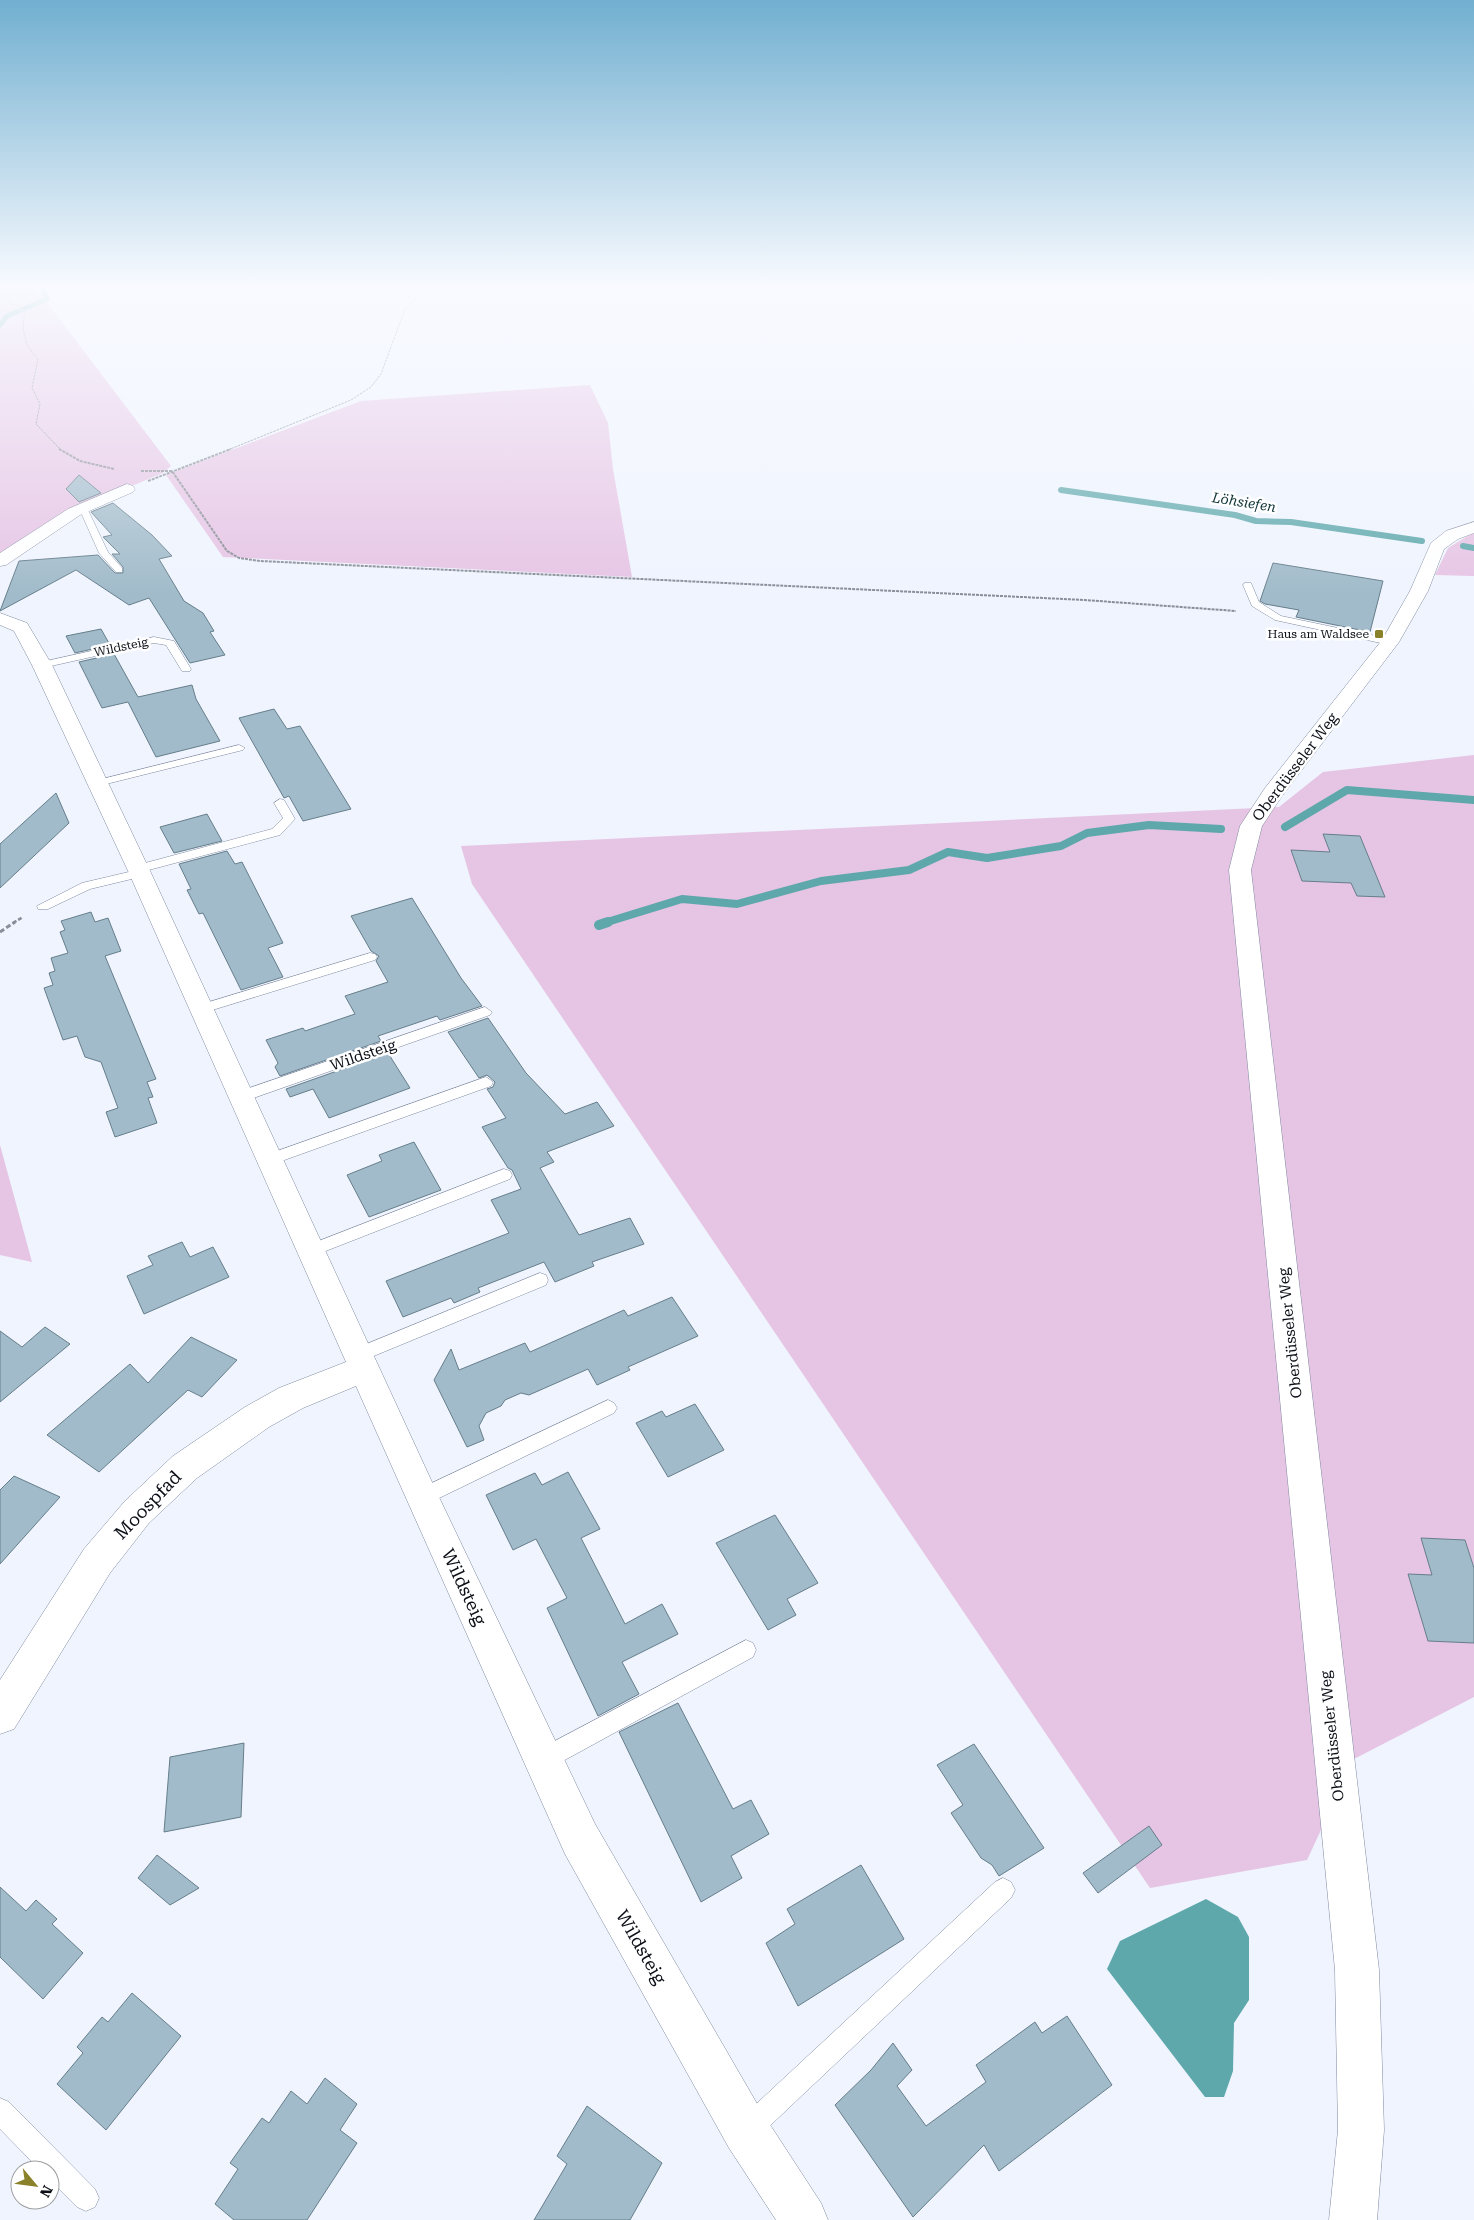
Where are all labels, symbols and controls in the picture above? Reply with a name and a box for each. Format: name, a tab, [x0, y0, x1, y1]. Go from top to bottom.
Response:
water label: Löhsiefen	[1210, 489, 1277, 515]
place label: Haus am Waldsee	[1268, 627, 1369, 641]
marker: Haus am Waldsee	[1373, 628, 1385, 640]
street label: Wildsteig	[93, 634, 149, 660]
street label: Oberdüsseler Weg	[1248, 709, 1342, 825]
street label: Wildsteig	[328, 1035, 399, 1075]
street label: Oberdüsseler Weg	[1274, 1266, 1306, 1399]
street label: Moospfad	[110, 1466, 186, 1543]
street label: Wildsteig	[438, 1545, 492, 1629]
street label: Oberdüsseler Weg	[1316, 1669, 1348, 1802]
street label: Wildsteig	[612, 1906, 671, 1988]
north arrow	[10, 2160, 60, 2210]
text: N	[37, 2183, 56, 2200]

